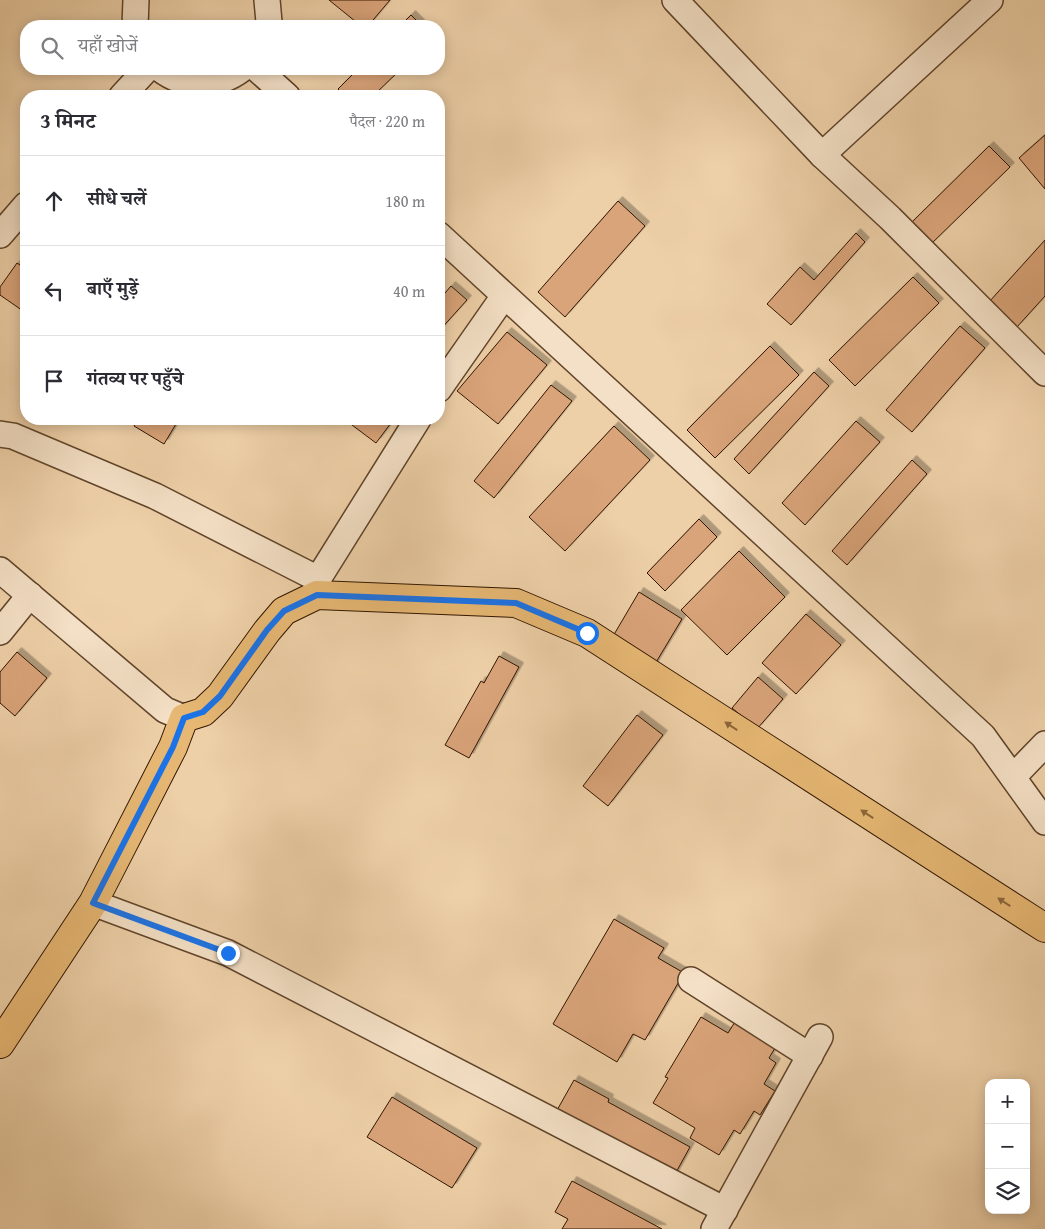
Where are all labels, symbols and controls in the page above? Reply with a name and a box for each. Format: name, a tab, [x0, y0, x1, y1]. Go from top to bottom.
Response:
search box	[20, 20, 445, 75]
text: यहाँ खोजें	[78, 31, 138, 59]
icon: search	[38, 34, 66, 62]
text: 3 मिनट	[40, 105, 95, 136]
text: पैदल · 220 m	[349, 109, 425, 133]
text: सीधे चलें	[87, 184, 146, 212]
icon: ahead	[40, 187, 68, 215]
text: 180 m	[385, 189, 425, 213]
text: बाएँ मुड़ें	[87, 274, 138, 302]
icon: left	[40, 277, 68, 305]
text: 40 m	[393, 279, 425, 303]
text: गंतव्य पर पहुँचे	[87, 364, 183, 392]
icon: arrive	[40, 367, 68, 395]
route start	[576, 622, 599, 645]
one-way arrow	[724, 721, 738, 730]
one-way arrow	[861, 809, 874, 818]
one-way arrow	[997, 897, 1011, 906]
route end	[217, 942, 240, 965]
map controls	[985, 1079, 1030, 1214]
button: +	[985, 1079, 1030, 1124]
button: −	[985, 1124, 1030, 1169]
button: layers	[985, 1169, 1030, 1214]

